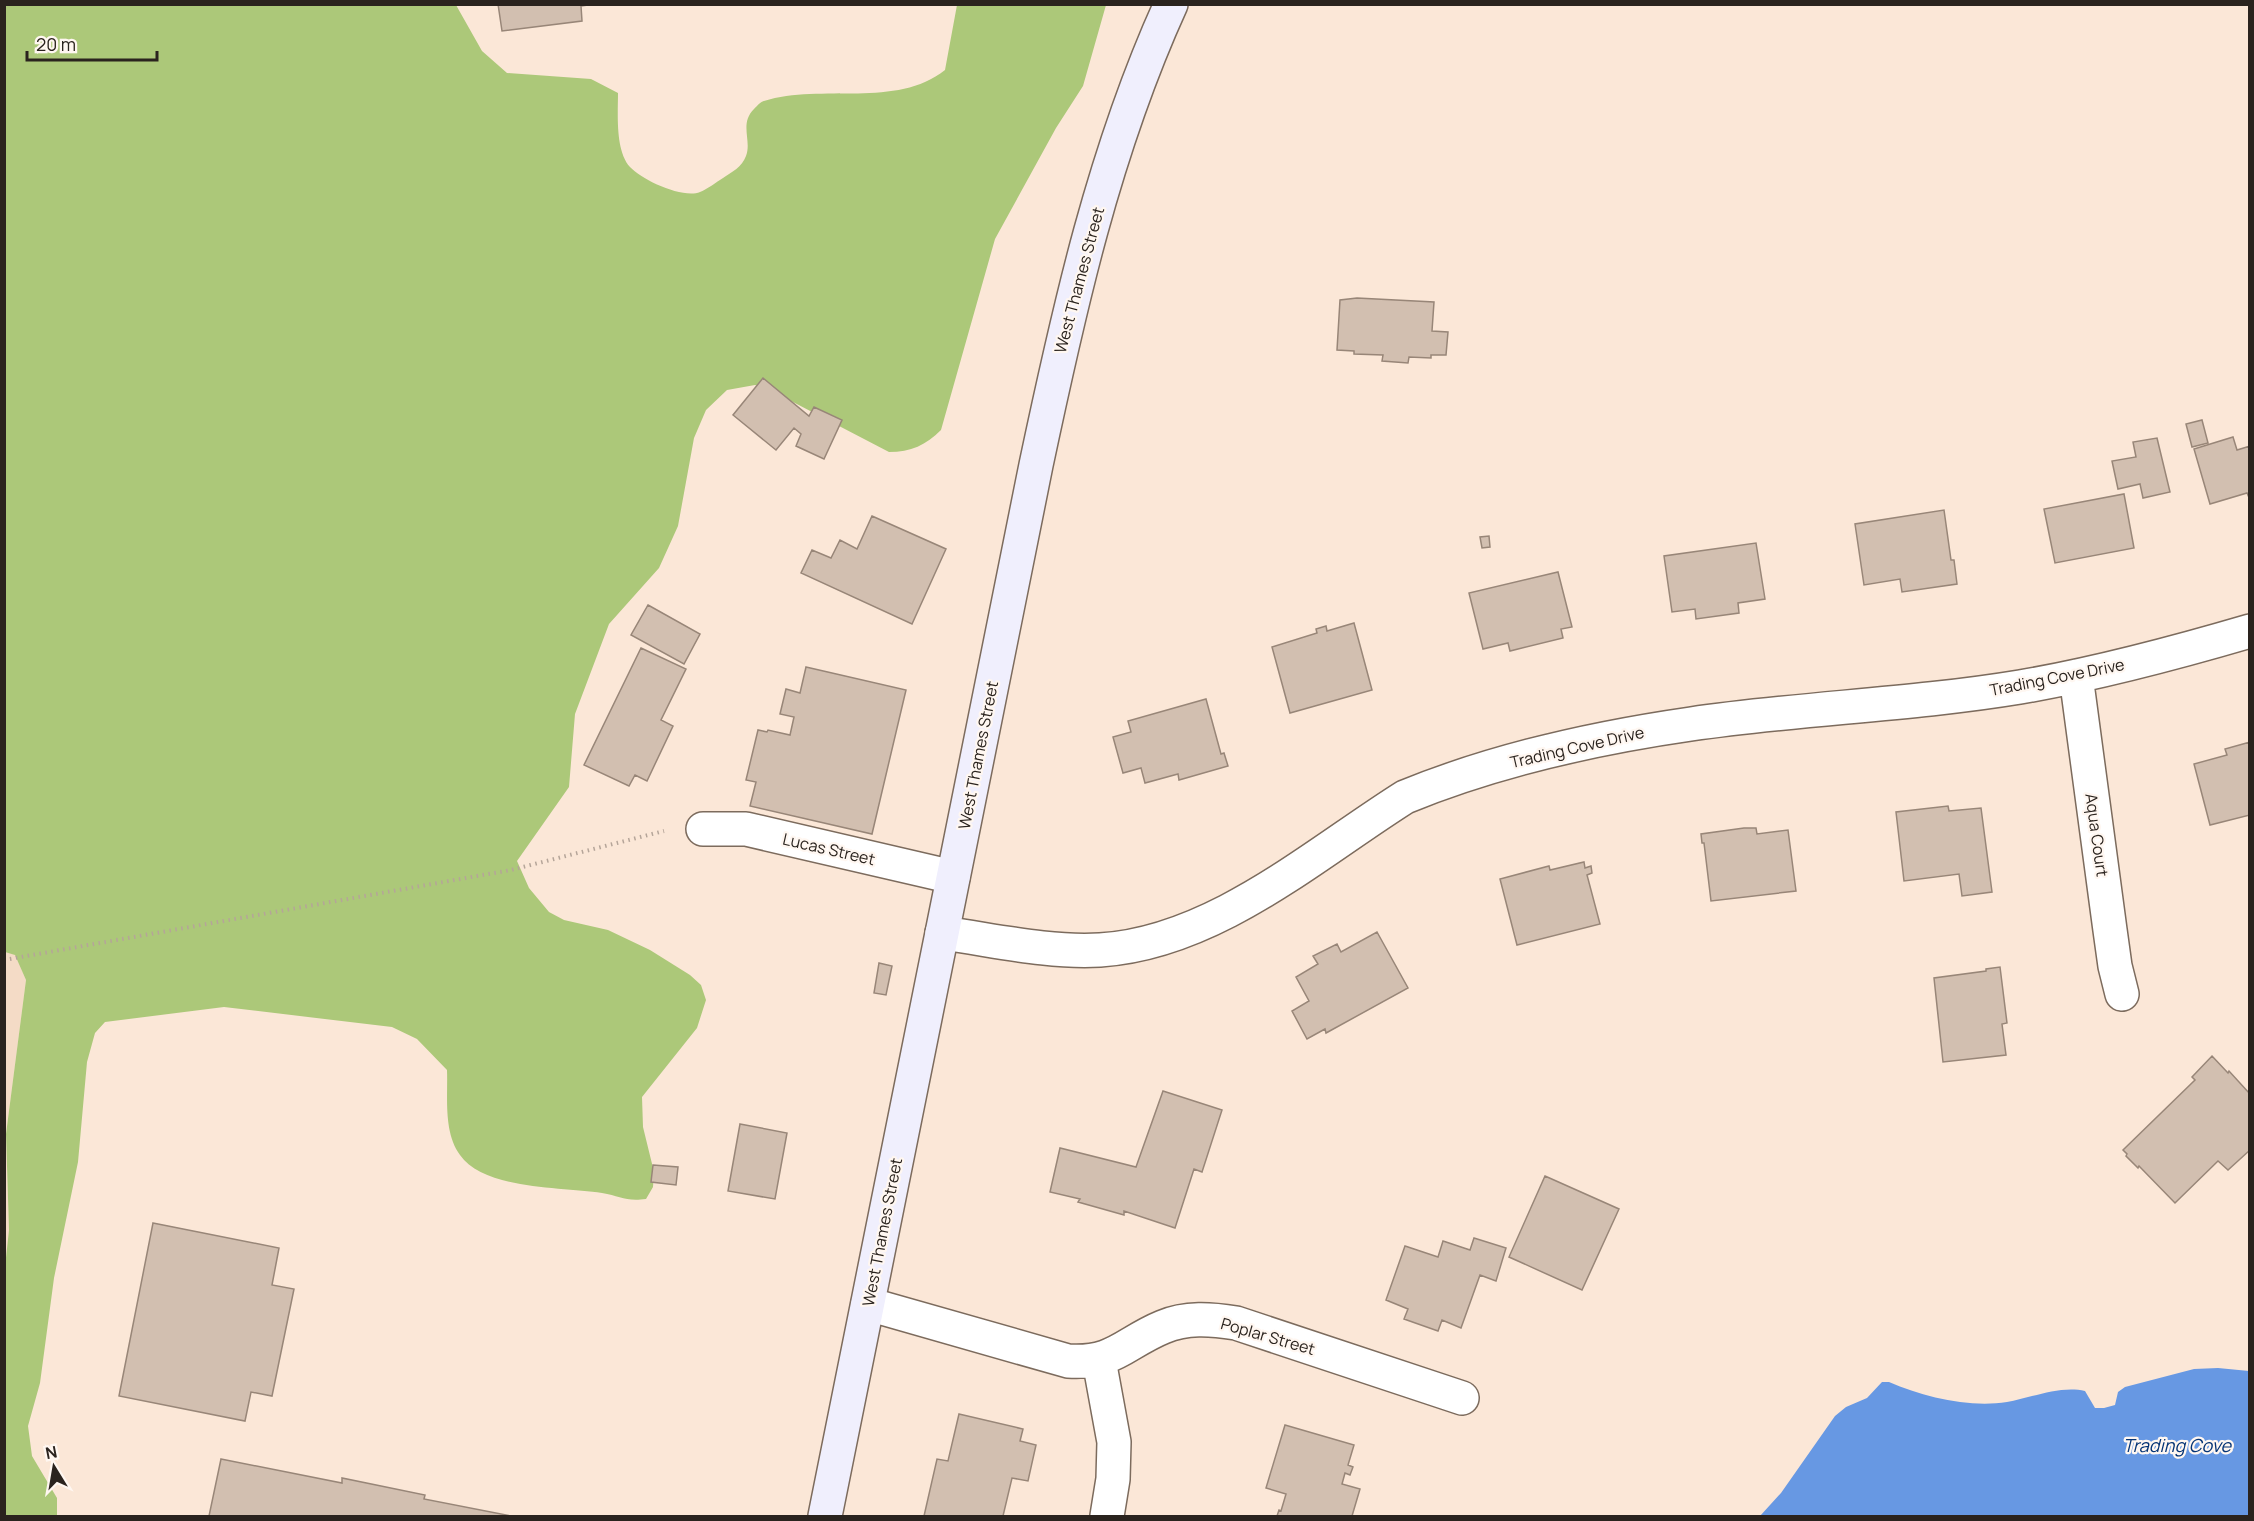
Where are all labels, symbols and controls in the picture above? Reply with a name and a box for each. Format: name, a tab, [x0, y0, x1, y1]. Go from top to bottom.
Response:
scale bar	[27, 24, 158, 62]
text: 20 m	[36, 32, 76, 56]
street label: West Thames Street	[1049, 204, 1109, 356]
street label: Trading Cove Drive	[1988, 653, 2126, 701]
street label: West Thames Street	[953, 679, 1003, 831]
street label: Trading Cove Drive	[1508, 721, 1646, 773]
street label: Aqua Court	[2080, 792, 2114, 878]
street label: Lucas Street	[781, 828, 877, 870]
street label: West Thames Street	[857, 1156, 907, 1308]
street label: Poplar Street	[1218, 1312, 1318, 1360]
water label: Trading Cove	[2123, 1433, 2233, 1457]
north arrow	[24, 1437, 84, 1497]
text: N	[43, 1440, 59, 1464]

